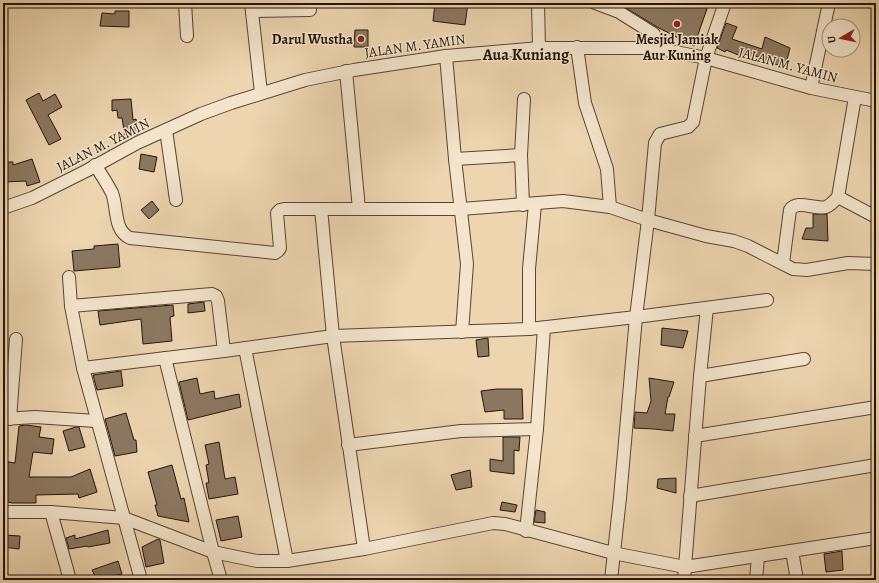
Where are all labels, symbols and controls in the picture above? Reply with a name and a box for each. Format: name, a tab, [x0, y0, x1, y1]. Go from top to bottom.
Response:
north arrow	[821, 18, 861, 58]
marker: Mesjid Jamiak Aur Kuning	[672, 19, 682, 29]
place label: Darul Wustha	[272, 30, 353, 49]
street label: JALAN M. YAMIN	[363, 30, 467, 62]
place label: Mesjid Jamiak Aur Kuning	[636, 30, 719, 65]
marker: Darul Wustha	[356, 34, 366, 44]
text: U	[824, 34, 840, 44]
street label: JALAN M. YAMIN	[736, 43, 840, 87]
district label: Aua Kuniang	[482, 44, 570, 66]
street label: JALAN M. YAMIN	[53, 113, 153, 177]

